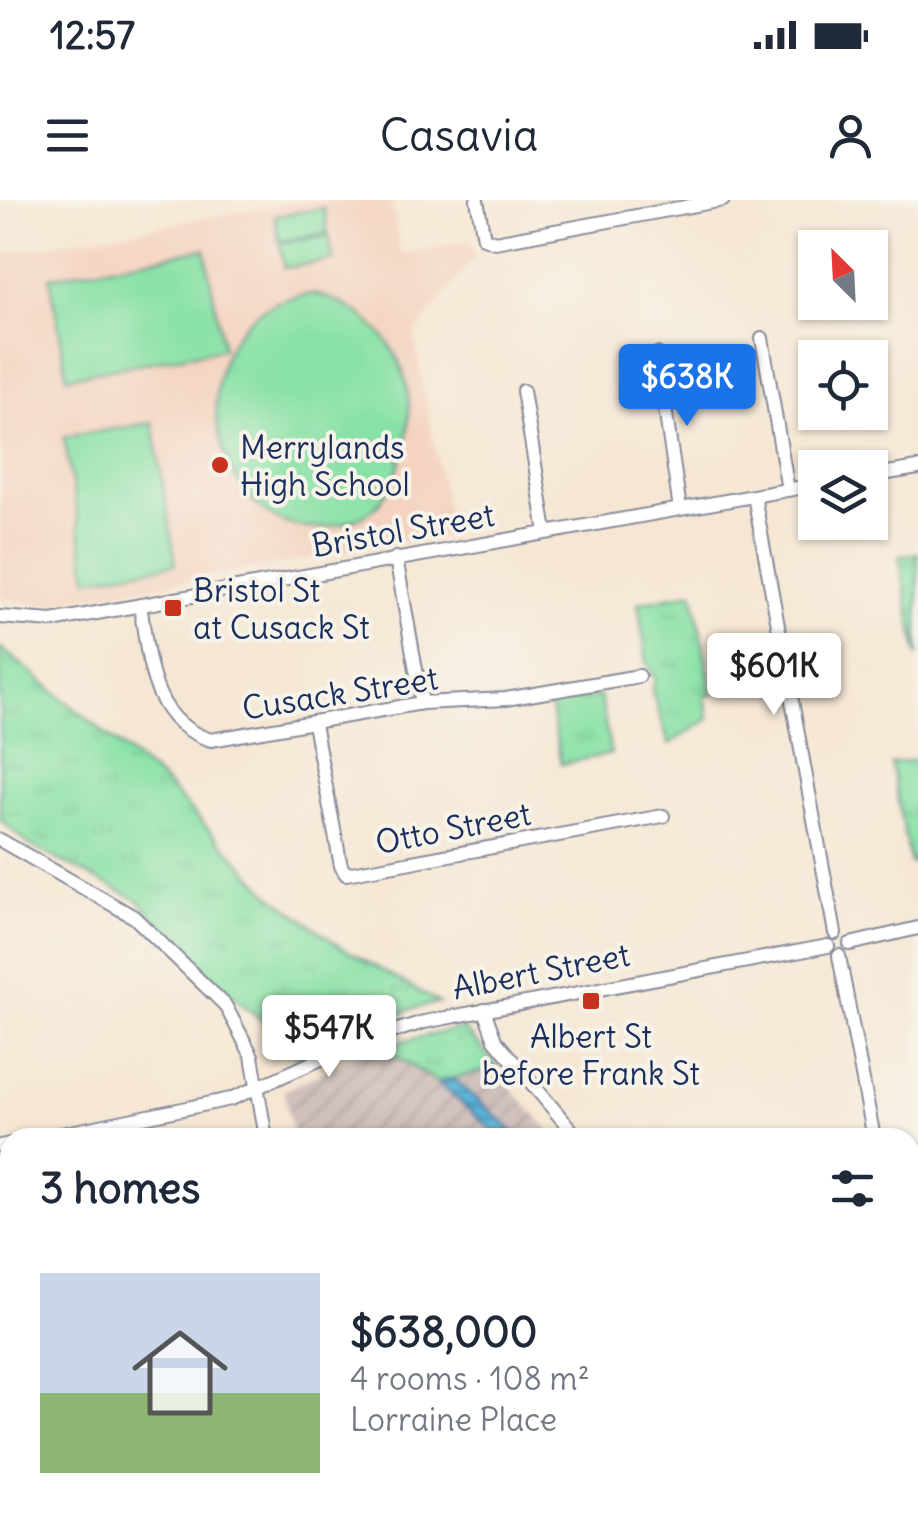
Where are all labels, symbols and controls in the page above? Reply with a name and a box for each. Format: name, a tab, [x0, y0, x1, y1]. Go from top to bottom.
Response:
text: 12:57	[50, 12, 135, 59]
text: Casavia	[380, 107, 538, 163]
icon: menu	[40, 108, 95, 163]
icon: person	[823, 108, 878, 163]
north arrow	[798, 230, 888, 320]
map controls	[798, 230, 888, 540]
button: locate	[798, 340, 888, 430]
pin: $638K	[617, 344, 757, 429]
text: $638K	[641, 356, 733, 397]
place label: Merrylands High School	[240, 427, 410, 505]
button: layers	[798, 450, 888, 540]
marker: Merrylands High School	[209, 454, 231, 476]
street label: Bristol Street	[308, 494, 498, 566]
place label: Bristol St at Cusack St	[193, 570, 370, 648]
marker: Bristol St at Cusack St	[162, 597, 184, 619]
pin: $601K	[704, 633, 844, 718]
text: $601K	[729, 645, 819, 686]
street label: Cusack Street	[239, 657, 441, 729]
street label: Otto Street	[372, 793, 534, 863]
street label: Albert Street	[449, 934, 633, 1008]
marker: Albert St before Frank St	[580, 990, 602, 1012]
pin: $547K	[259, 995, 399, 1080]
text: $547K	[284, 1007, 374, 1048]
place label: Albert St before Frank St	[482, 1016, 700, 1094]
icon: filters	[825, 1161, 880, 1216]
text: 3 homes	[40, 1162, 200, 1214]
text: $638,000	[350, 1306, 537, 1358]
icon: home	[120, 1313, 240, 1433]
text: 4 rooms · 108 m²	[350, 1358, 590, 1399]
text: Lorraine Place	[350, 1399, 557, 1440]

